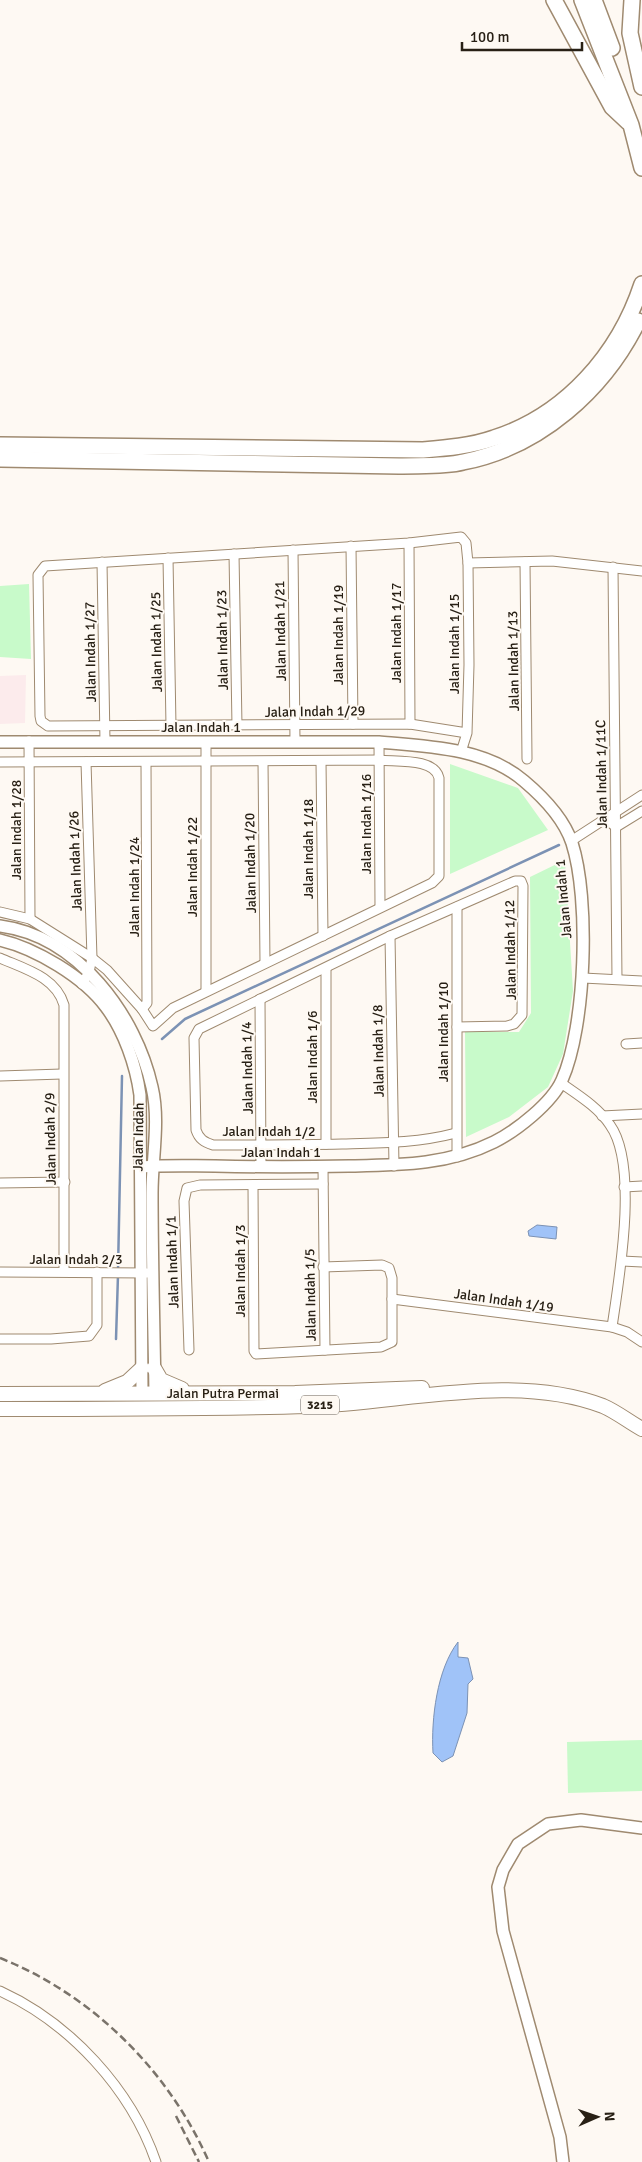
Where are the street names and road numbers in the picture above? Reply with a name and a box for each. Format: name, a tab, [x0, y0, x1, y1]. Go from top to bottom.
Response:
street label: Jalan Indah 1/21	[271, 581, 290, 681]
street label: Jalan Indah 1/17	[388, 583, 405, 683]
street label: Jalan Indah 1/19	[330, 585, 347, 685]
street label: Jalan Indah 1/23	[213, 590, 232, 690]
street label: Jalan Indah 1/25	[147, 592, 166, 692]
street label: Jalan Indah 1/15	[446, 594, 463, 694]
street label: Jalan Indah 1/27	[81, 602, 100, 702]
street label: Jalan Indah 1/13	[504, 611, 523, 711]
street label: Jalan Indah 1/29	[265, 702, 365, 721]
street label: Jalan Indah 1	[161, 719, 241, 736]
street label: Jalan Indah 1/11C	[592, 719, 611, 829]
street label: Jalan Indah 1/16	[358, 774, 375, 874]
street label: Jalan Indah 1/28	[8, 780, 25, 880]
street label: Jalan Indah 1/18	[300, 799, 317, 899]
street label: Jalan Indah 1/26	[65, 810, 86, 912]
street label: Jalan Indah 1/20	[241, 813, 260, 913]
street label: Jalan Indah 1/22	[184, 817, 201, 917]
street label: Jalan Indah 1/24	[126, 836, 143, 937]
street label: Jalan Indah 1	[552, 859, 575, 939]
street label: Jalan Indah 1/12	[501, 900, 520, 1000]
street label: Jalan Indah 1/10	[435, 982, 452, 1082]
street label: Jalan Indah 1/8	[369, 1004, 388, 1098]
street label: Jalan Indah 1/6	[304, 1011, 321, 1103]
street label: Jalan Indah 1/4	[238, 1021, 257, 1115]
street label: Jalan Indah 2/9	[41, 1092, 60, 1186]
street label: Jalan Indah	[129, 1102, 148, 1172]
street label: Jalan Indah 1/2	[223, 1123, 315, 1140]
street label: Jalan Indah 1	[241, 1144, 321, 1161]
street label: Jalan Indah 1/1	[162, 1215, 183, 1309]
street label: Jalan Indah 1/3	[232, 1225, 249, 1317]
street label: Jalan Indah 1/5	[301, 1248, 320, 1342]
street label: Jalan Indah 2/3	[30, 1251, 122, 1268]
street label: Jalan Indah 1/19	[453, 1285, 555, 1316]
street label: Jalan Putra Permai	[167, 1385, 279, 1402]
road number: 3215	[301, 1396, 339, 1414]

